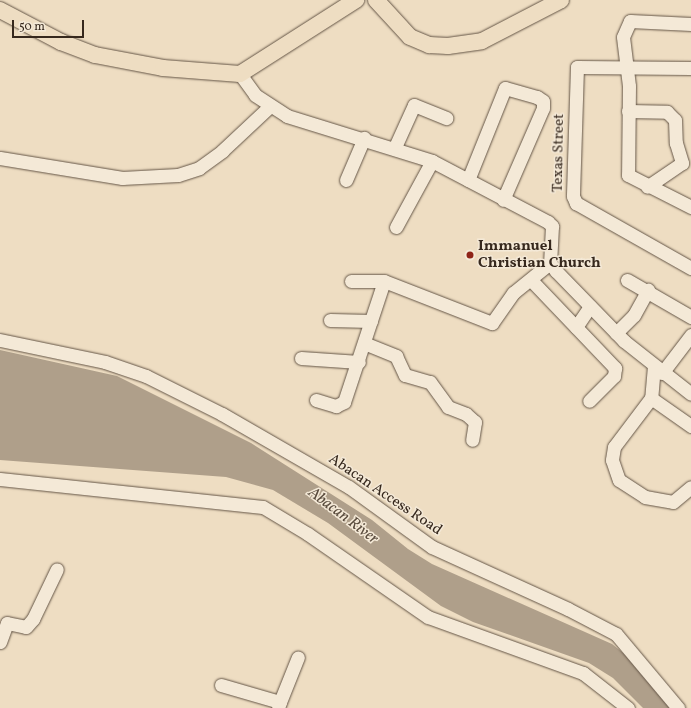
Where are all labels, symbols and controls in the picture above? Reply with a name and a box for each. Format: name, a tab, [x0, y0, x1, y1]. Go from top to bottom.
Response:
scale bar	[14, 12, 86, 38]
text: 50 m	[19, 19, 45, 35]
street label: Texas Street	[549, 113, 569, 193]
place label: Immanuel Christian Church	[478, 237, 601, 272]
marker: Immanuel Christian Church	[465, 250, 475, 260]
street label: Abacan Access Road	[325, 450, 445, 540]
water label: Abacan River	[304, 483, 382, 549]

